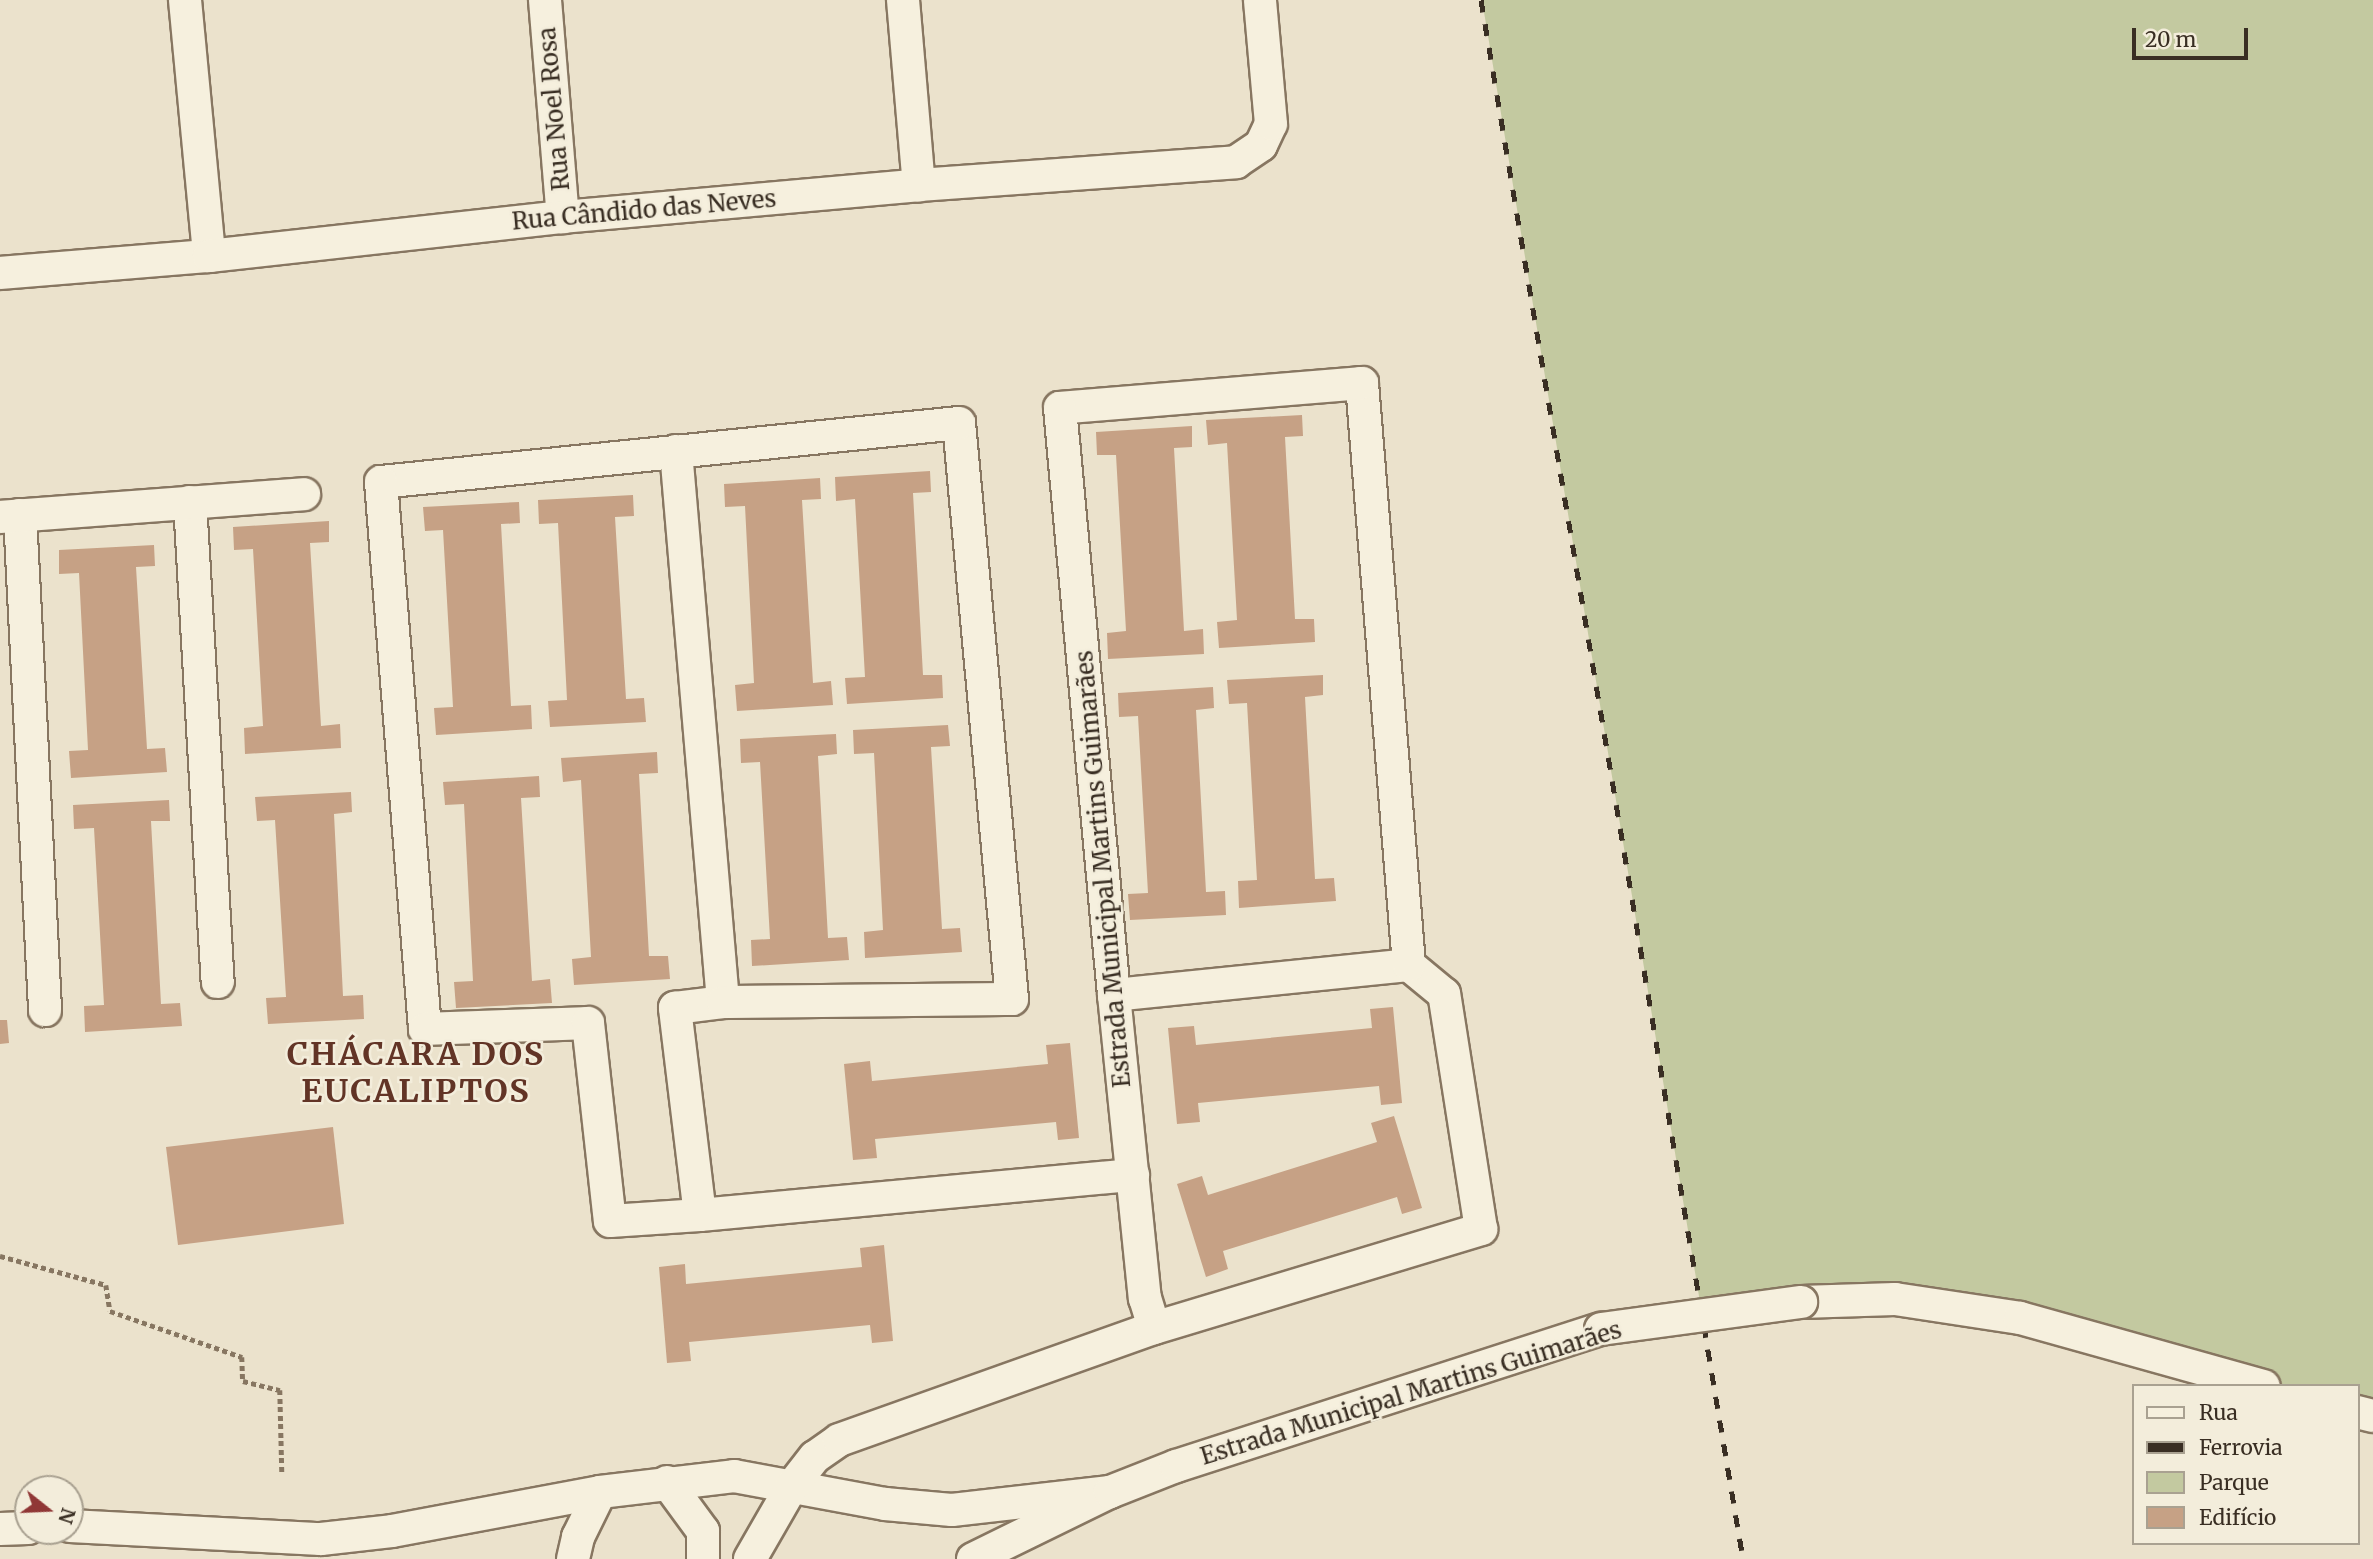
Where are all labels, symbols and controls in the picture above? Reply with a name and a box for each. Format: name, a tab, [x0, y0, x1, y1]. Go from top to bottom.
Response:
scale bar	[2135, 14, 2250, 58]
street label: Rua Noel Rosa	[532, 26, 576, 192]
text: 20 m	[2145, 26, 2196, 53]
street label: Rua Cândido das Neves	[511, 184, 777, 236]
street label: Estrada Municipal Martins Guimarães	[1070, 649, 1136, 1089]
district label: CHÁCARA DOS EUCALIPTOS	[288, 1036, 544, 1111]
street label: Estrada Municipal Martins Guimarães	[1197, 1315, 1625, 1471]
legend	[2132, 1384, 2359, 1545]
text: Rua	[2199, 1399, 2238, 1426]
text: Ferrovia	[2199, 1434, 2283, 1461]
text: Parque	[2199, 1469, 2269, 1496]
north arrow	[14, 1475, 84, 1545]
text: Edifício	[2199, 1504, 2276, 1531]
text: N	[53, 1505, 81, 1527]

